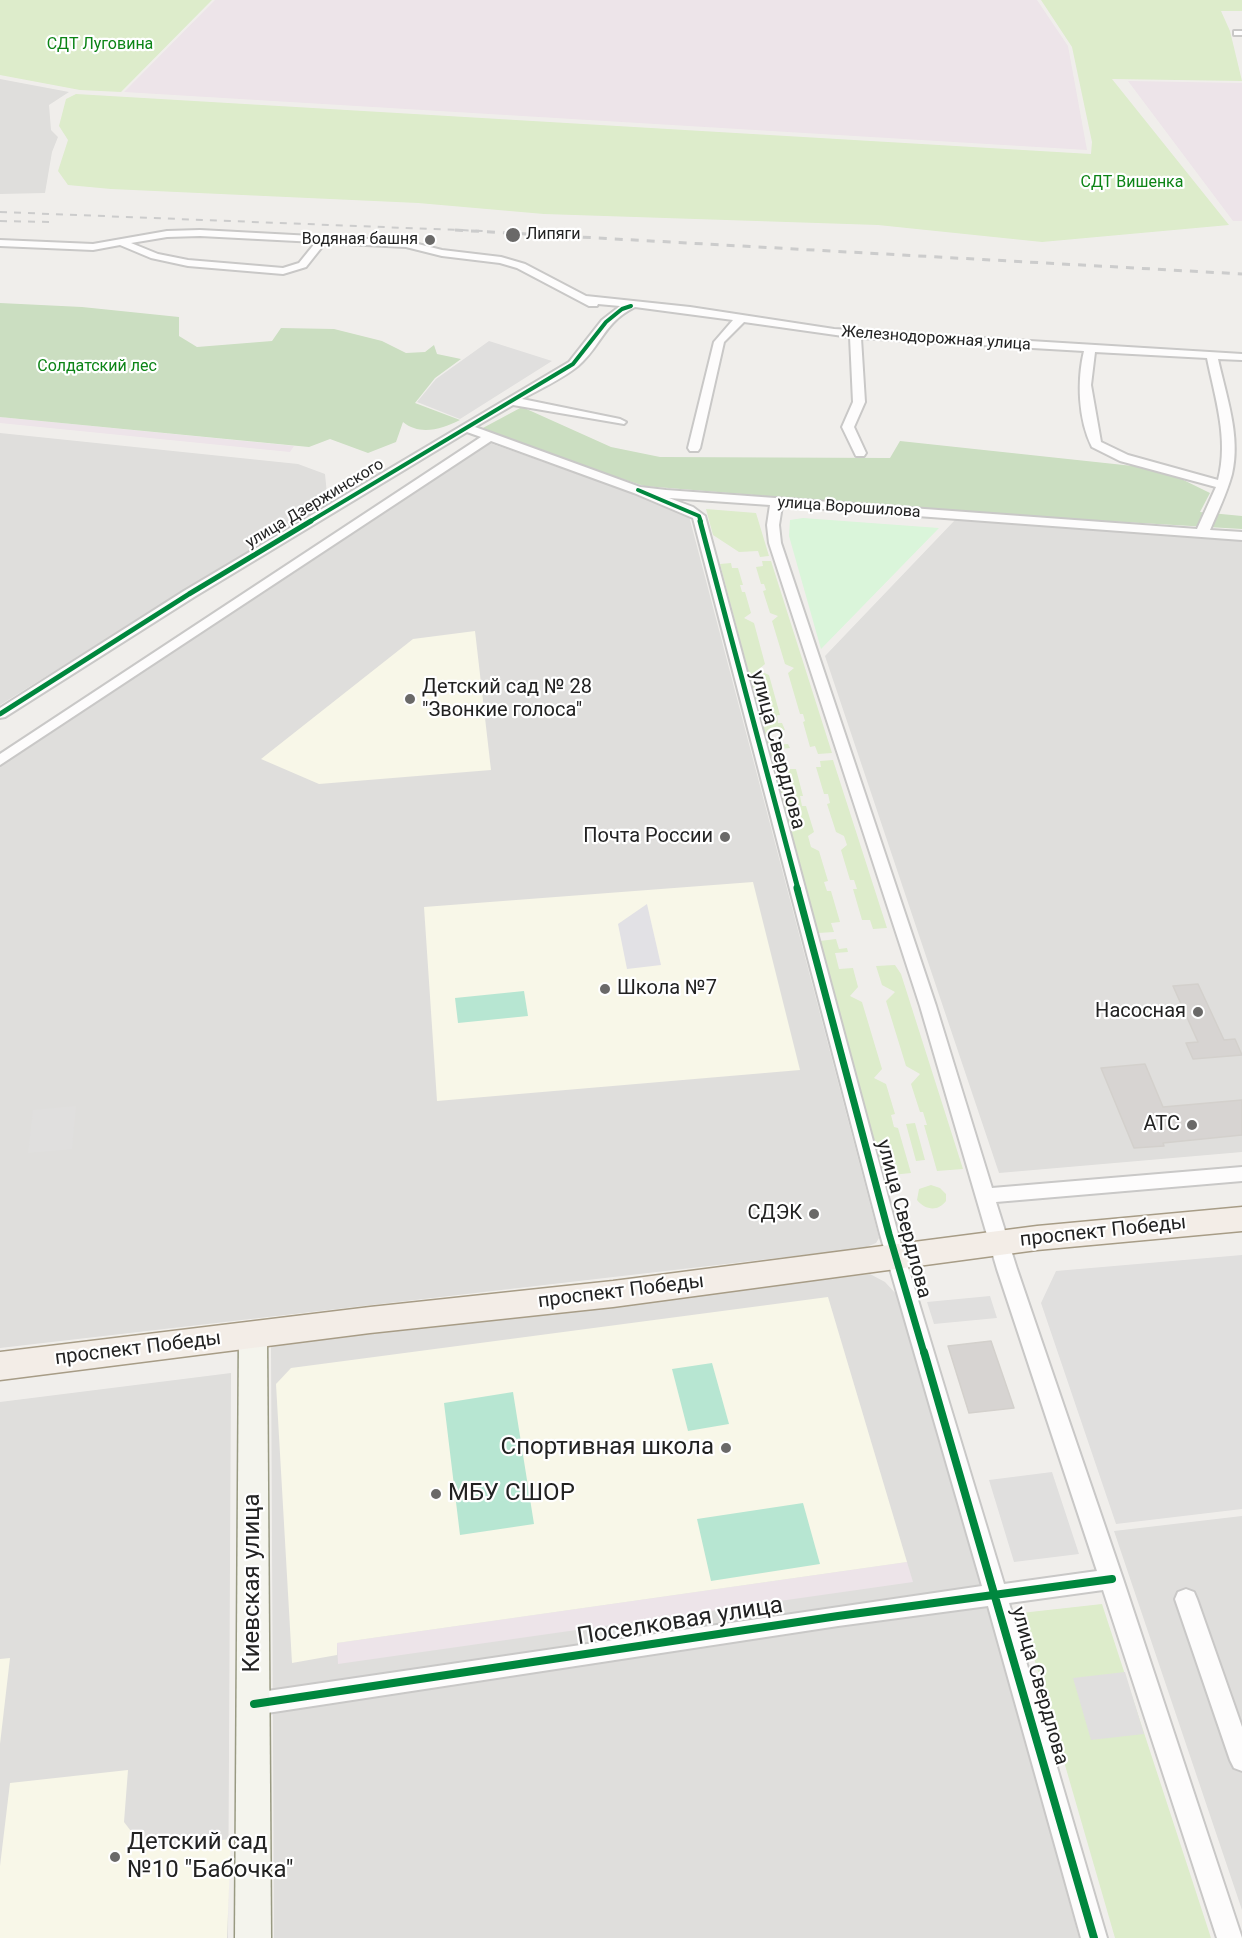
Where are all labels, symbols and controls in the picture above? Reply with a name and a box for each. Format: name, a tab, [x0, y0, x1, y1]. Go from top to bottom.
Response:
park label: СДТ Луговина	[47, 35, 153, 55]
park label: СДТ Вишенка	[1081, 173, 1183, 193]
place label: Липяги	[526, 225, 581, 245]
marker: Липяги	[504, 226, 522, 244]
place label: Водяная башня	[302, 230, 418, 250]
marker: Водяная башня	[423, 233, 437, 247]
street label: Железнодорожная улица	[841, 323, 1031, 355]
park label: Солдатский лес	[37, 357, 157, 377]
street label: улица Дзержинского	[242, 455, 388, 553]
street label: улица Ворошилова	[777, 493, 921, 523]
street label: улица Свердлова	[744, 668, 810, 832]
place label: Детский сад № 28 "Звонкие голоса"	[422, 676, 592, 723]
marker: Детский сад № 28 "Звонкие голоса"	[403, 692, 417, 706]
place label: Почта России	[583, 825, 713, 849]
marker: Почта России	[718, 830, 732, 844]
place label: Школа №7	[617, 977, 717, 1001]
marker: Школа №7	[598, 982, 612, 996]
place label: Насосная	[1095, 1000, 1186, 1024]
marker: Насосная	[1191, 1005, 1205, 1019]
place label: АТС	[1144, 1113, 1180, 1137]
marker: АТС	[1185, 1118, 1199, 1132]
street label: улица Свердлова	[870, 1137, 936, 1301]
place label: СДЭК	[748, 1202, 802, 1226]
marker: СДЭК	[807, 1207, 821, 1221]
street label: проспект Победы	[1019, 1211, 1187, 1253]
street label: проспект Победы	[537, 1270, 705, 1314]
street label: проспект Победы	[54, 1327, 222, 1371]
place label: Спортивная школа	[501, 1434, 714, 1462]
marker: Спортивная школа	[719, 1441, 733, 1455]
place label: МБУ СШОР	[448, 1480, 575, 1508]
marker: МБУ СШОР	[429, 1487, 443, 1501]
street label: Киевская улица	[239, 1493, 267, 1673]
street label: Поселковая улица	[575, 1591, 785, 1653]
street label: улица Свердлова	[1005, 1604, 1073, 1768]
place label: Детский сад №10 "Бабочка"	[127, 1829, 293, 1885]
marker: Детский сад №10 "Бабочка"	[108, 1850, 122, 1864]

